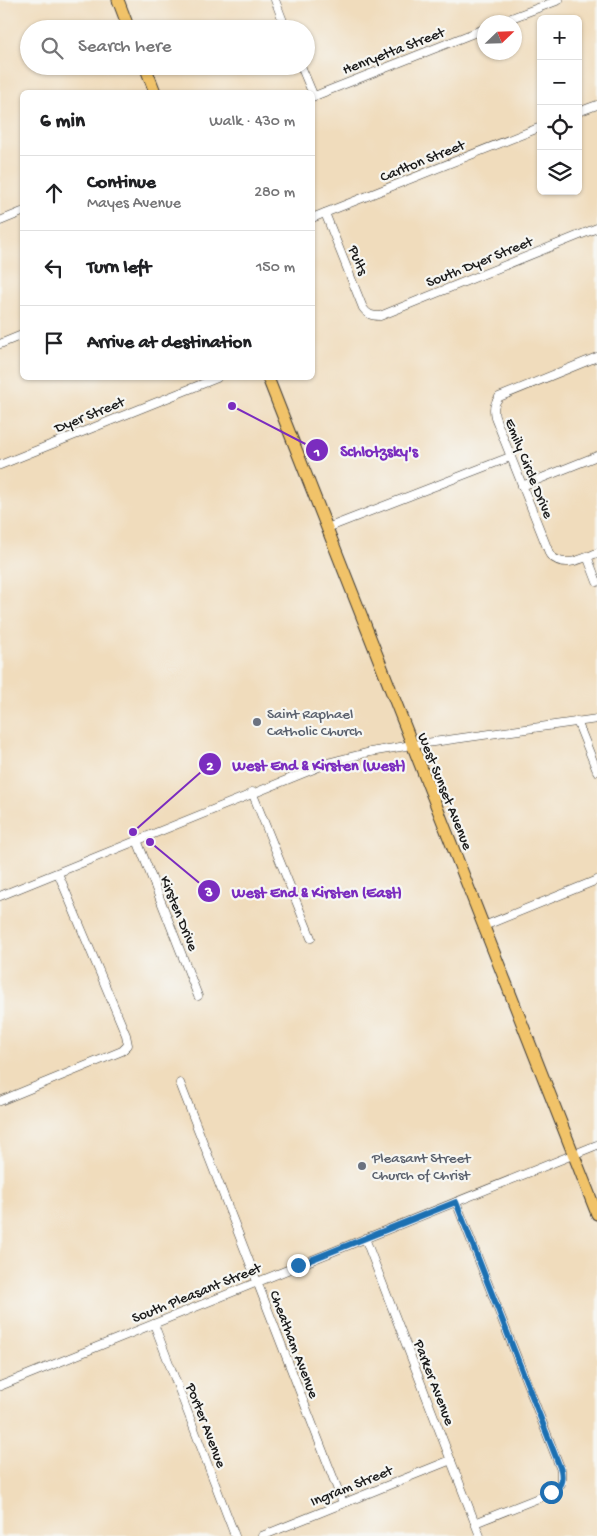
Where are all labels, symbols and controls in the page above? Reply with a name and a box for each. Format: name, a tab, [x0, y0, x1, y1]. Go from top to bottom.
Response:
north arrow	[477, 15, 522, 60]
map controls	[537, 15, 582, 195]
button: +	[537, 15, 582, 60]
search box	[20, 20, 315, 75]
street label: Henryetta Street	[340, 23, 449, 80]
icon: search	[38, 34, 66, 62]
text: Search here	[78, 36, 172, 59]
button: −	[537, 60, 582, 105]
button: locate	[537, 105, 582, 150]
text: 6 min	[40, 110, 85, 135]
text: Walk · 430 m	[209, 113, 295, 132]
street label: Carlton Street	[378, 136, 469, 187]
button: layers	[537, 150, 582, 195]
text: Continue	[87, 172, 156, 195]
icon: ahead	[40, 179, 68, 207]
text: 280 m	[254, 184, 295, 203]
text: Mayes Avenue	[87, 195, 181, 214]
street label: South Dyer Street	[424, 233, 537, 292]
street label: Pults	[343, 242, 371, 279]
icon: left	[40, 254, 68, 282]
text: Turn left	[87, 257, 151, 280]
text: 150 m	[256, 259, 295, 278]
icon: arrive	[40, 329, 68, 357]
text: Arrive at destination	[87, 332, 251, 355]
street label: Dyer Street	[51, 393, 129, 438]
street label: Emily Circle Drive	[500, 416, 557, 522]
callout: Schlotzsky's	[305, 435, 428, 466]
text: 1	[313, 444, 320, 462]
text: Schlotzsky's	[340, 444, 419, 463]
place label: Saint Raphael Catholic Church	[267, 706, 362, 741]
marker: Saint Raphael Catholic Church	[251, 716, 263, 728]
street label: West Sunset Avenue	[412, 730, 476, 853]
callout: West End & Kirsten (West)	[197, 749, 415, 780]
text: 2	[206, 758, 214, 776]
text: West End & Kirsten (West)	[231, 758, 406, 777]
street label: Kirsten Drive	[155, 873, 201, 954]
callout: West End & Kirsten (East)	[197, 876, 412, 907]
text: 3	[204, 884, 213, 902]
text: West End & Kirsten (East)	[231, 885, 402, 904]
place label: Pleasant Street Church of Christ	[371, 1150, 472, 1185]
marker: Pleasant Street Church of Christ	[356, 1160, 368, 1172]
route end	[287, 1254, 310, 1277]
street label: South Pleasant Street	[129, 1259, 266, 1328]
street label: Cheatham Avenue	[264, 1288, 322, 1401]
street label: Parker Avenue	[408, 1336, 458, 1428]
street label: Porter Avenue	[180, 1380, 230, 1471]
street label: Ingram Street	[308, 1461, 397, 1512]
route start	[540, 1481, 563, 1504]

